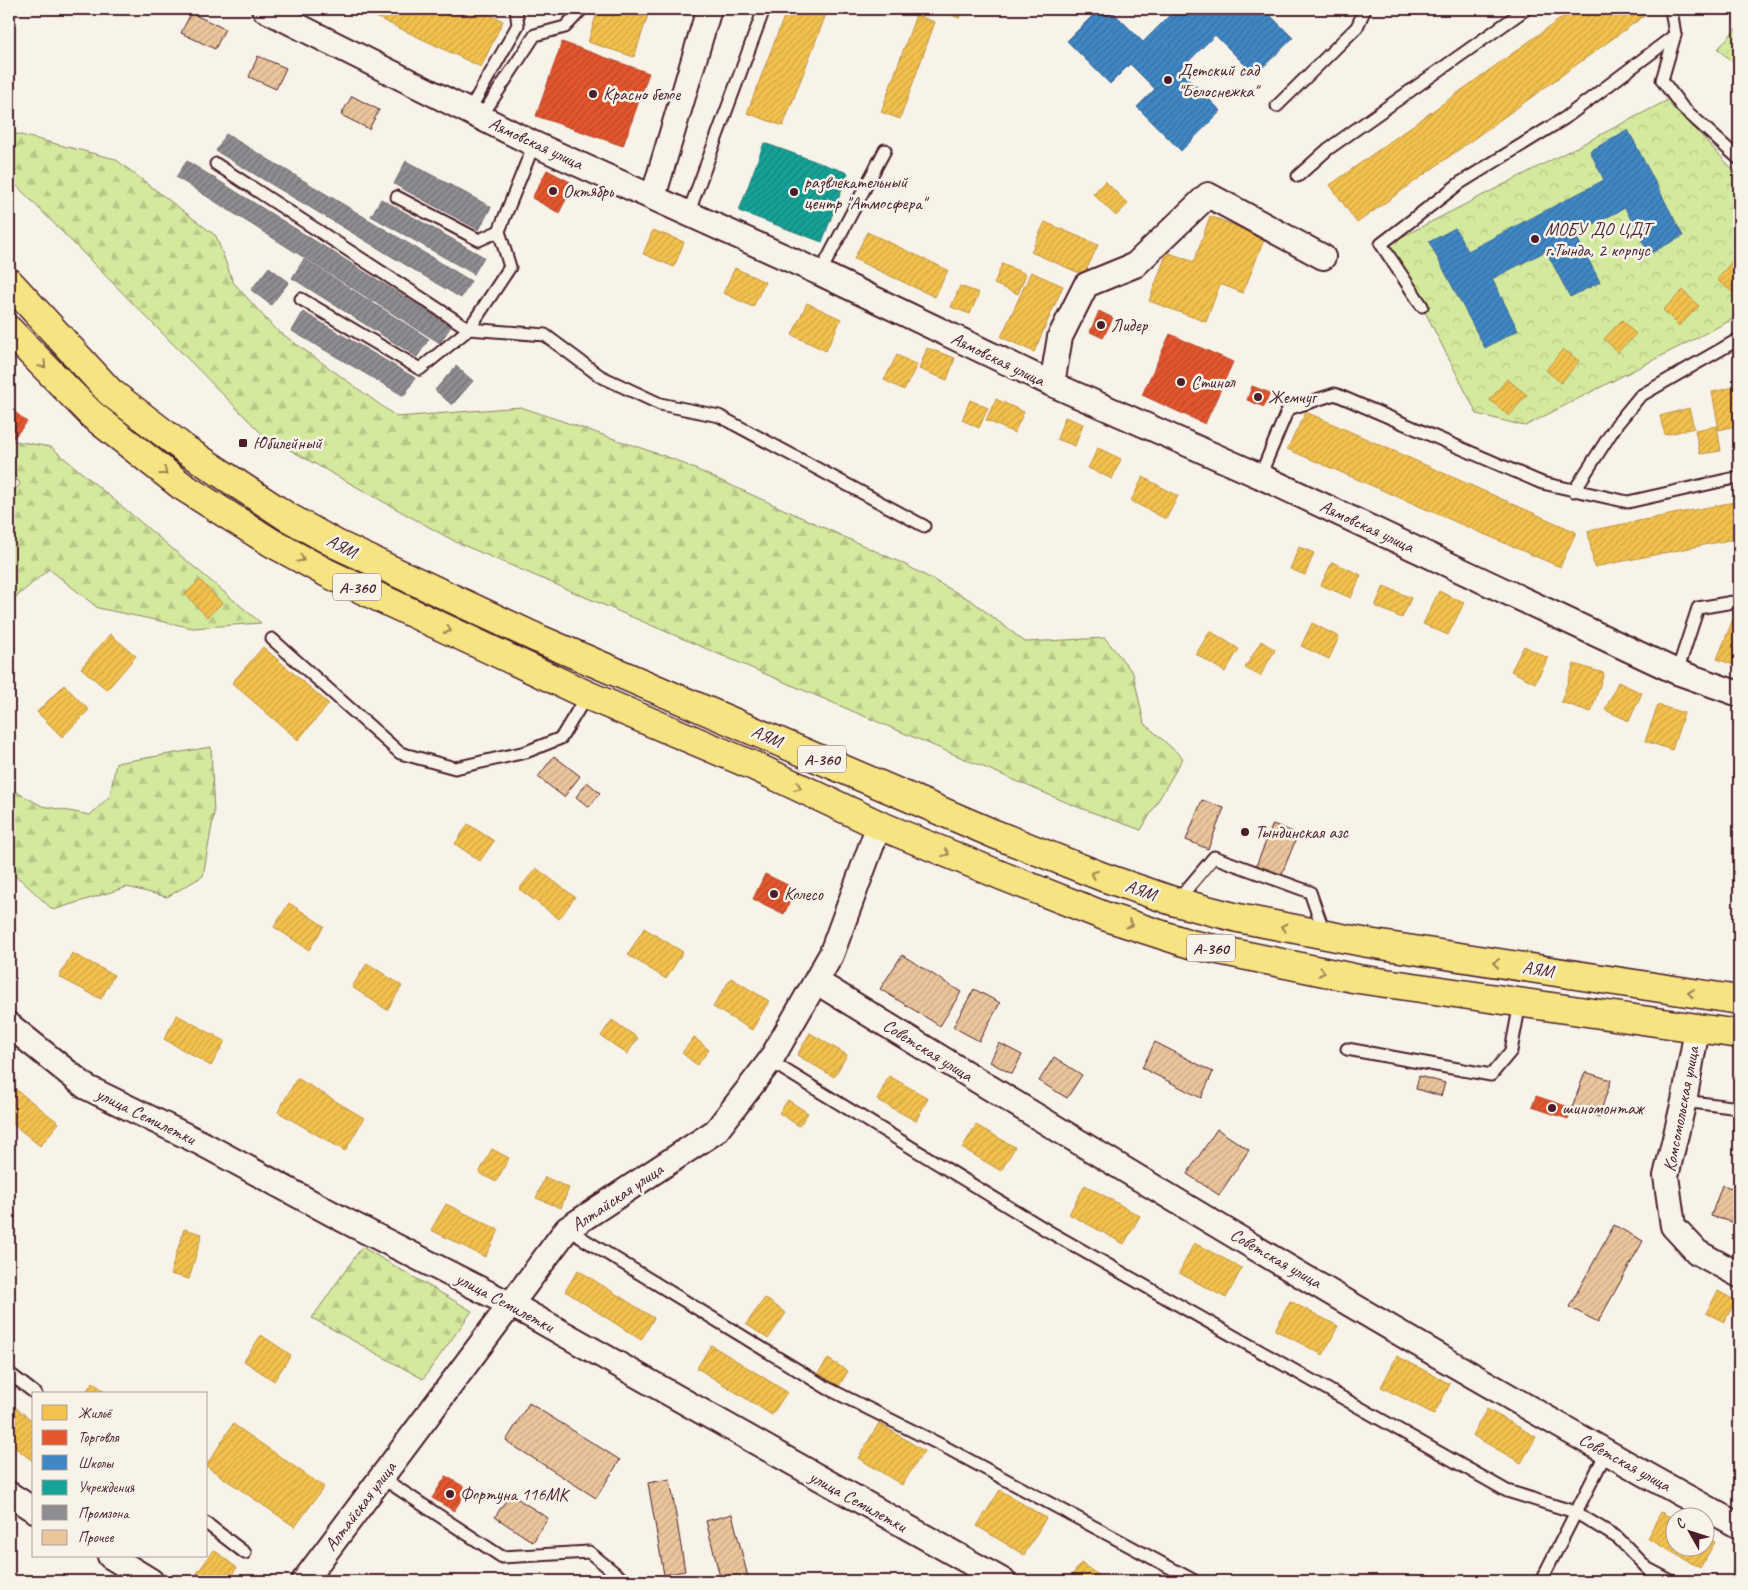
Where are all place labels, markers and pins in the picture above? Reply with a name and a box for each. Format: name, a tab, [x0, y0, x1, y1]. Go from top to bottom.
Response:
place label: Детский сад "Белоснежка"	[1178, 59, 1261, 102]
marker: Детский сад "Белоснежка"	[1162, 74, 1174, 86]
place label: Красно белое	[603, 83, 681, 105]
marker: Красно белое	[587, 88, 599, 100]
place label: развлекательный центр "Атмосфера"	[804, 171, 930, 214]
place label: Октябрь	[563, 180, 614, 202]
marker: Октябрь	[547, 185, 559, 197]
marker: развлекательный центр "Атмосфера"	[788, 186, 800, 198]
place label: МОБУ ДО ЦДТ г.Тында, 2 корпус	[1545, 218, 1655, 261]
marker: МОБУ ДО ЦДТ г.Тында, 2 корпус	[1529, 233, 1541, 245]
place label: Лидер	[1111, 314, 1149, 336]
marker: Лидер	[1095, 319, 1107, 331]
place label: Стинол	[1191, 371, 1236, 393]
marker: Стинол	[1175, 376, 1187, 388]
place label: Жемчуг	[1268, 386, 1318, 408]
marker: Жемчуг	[1252, 391, 1264, 403]
place label: Юбилейный	[253, 432, 323, 454]
marker: Юбилейный	[237, 437, 249, 449]
place label: Тындинская азс	[1255, 821, 1349, 843]
marker: Тындинская азс	[1239, 826, 1251, 838]
place label: Колесо	[784, 883, 825, 905]
marker: Колесо	[768, 888, 780, 900]
place label: шиномонтаж	[1562, 1097, 1646, 1119]
marker: шиномонтаж	[1546, 1102, 1558, 1114]
place label: Фортуна 116МК	[460, 1483, 571, 1505]
marker: Фортуна 116МК	[444, 1488, 456, 1500]

